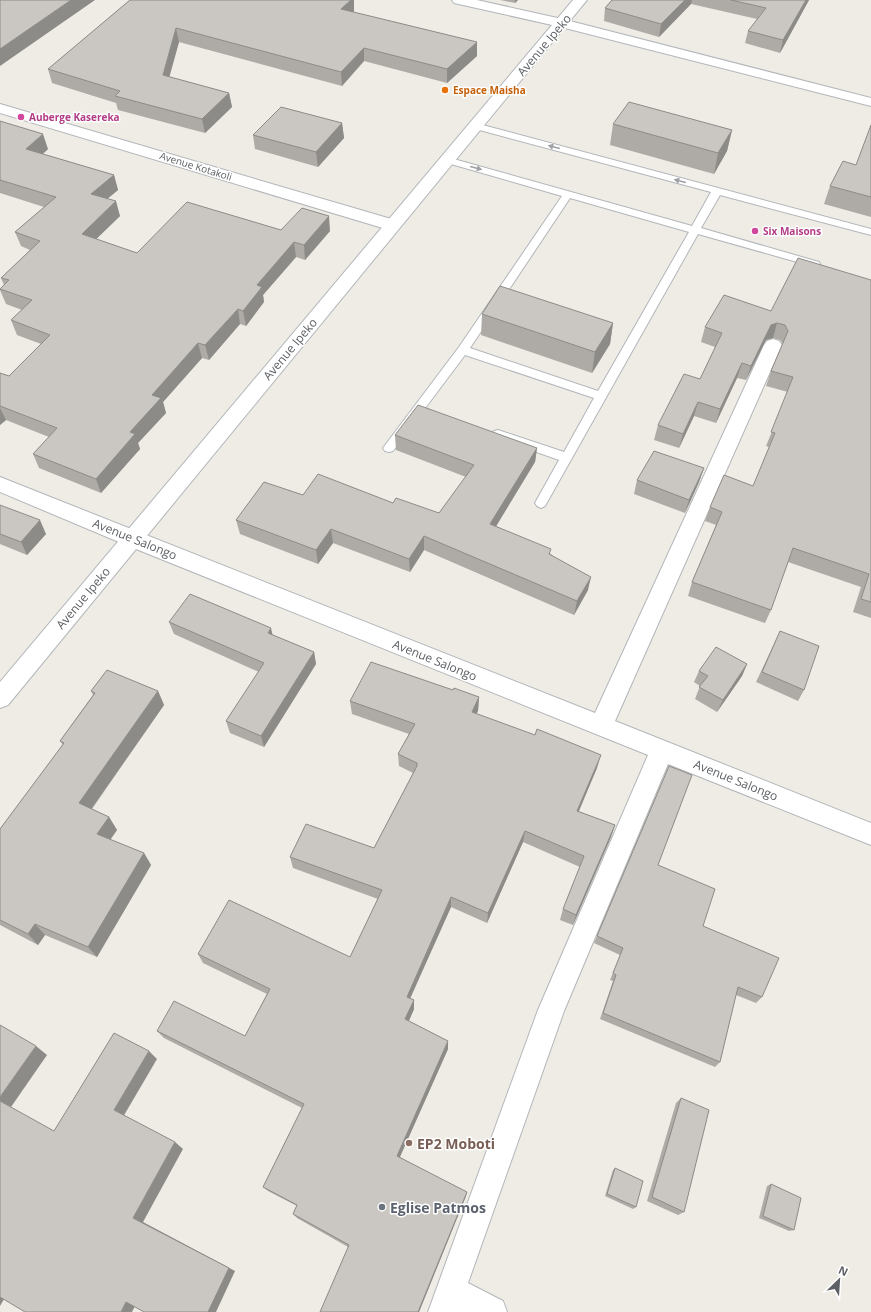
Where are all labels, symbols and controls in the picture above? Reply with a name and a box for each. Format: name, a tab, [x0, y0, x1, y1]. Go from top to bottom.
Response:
street label: Avenue Ipeko	[513, 10, 575, 80]
place label: Espace Maisha	[453, 83, 526, 97]
marker: Espace Maisha	[440, 85, 450, 95]
place label: Auberge Kasereka	[29, 110, 120, 124]
marker: Auberge Kasereka	[16, 112, 26, 122]
one-way arrow	[548, 144, 560, 150]
street label: Avenue Kotakoli	[158, 148, 234, 184]
one-way arrow	[470, 165, 482, 171]
one-way arrow	[674, 178, 686, 184]
place label: Six Maisons	[763, 224, 821, 238]
marker: Six Maisons	[750, 226, 760, 236]
street label: Avenue Ipeko	[259, 314, 321, 384]
street label: Avenue Salongo	[90, 514, 180, 564]
street label: Avenue Ipeko	[52, 563, 114, 633]
street label: Avenue Salongo	[390, 635, 480, 685]
street label: Avenue Salongo	[691, 755, 781, 805]
place label: EP2 Moboti	[417, 1134, 495, 1153]
marker: EP2 Moboti	[404, 1138, 414, 1148]
place label: Eglise Patmos	[390, 1198, 486, 1217]
marker: Eglise Patmos	[377, 1202, 387, 1212]
north arrow	[819, 1260, 859, 1300]
text: N	[836, 1262, 851, 1279]

